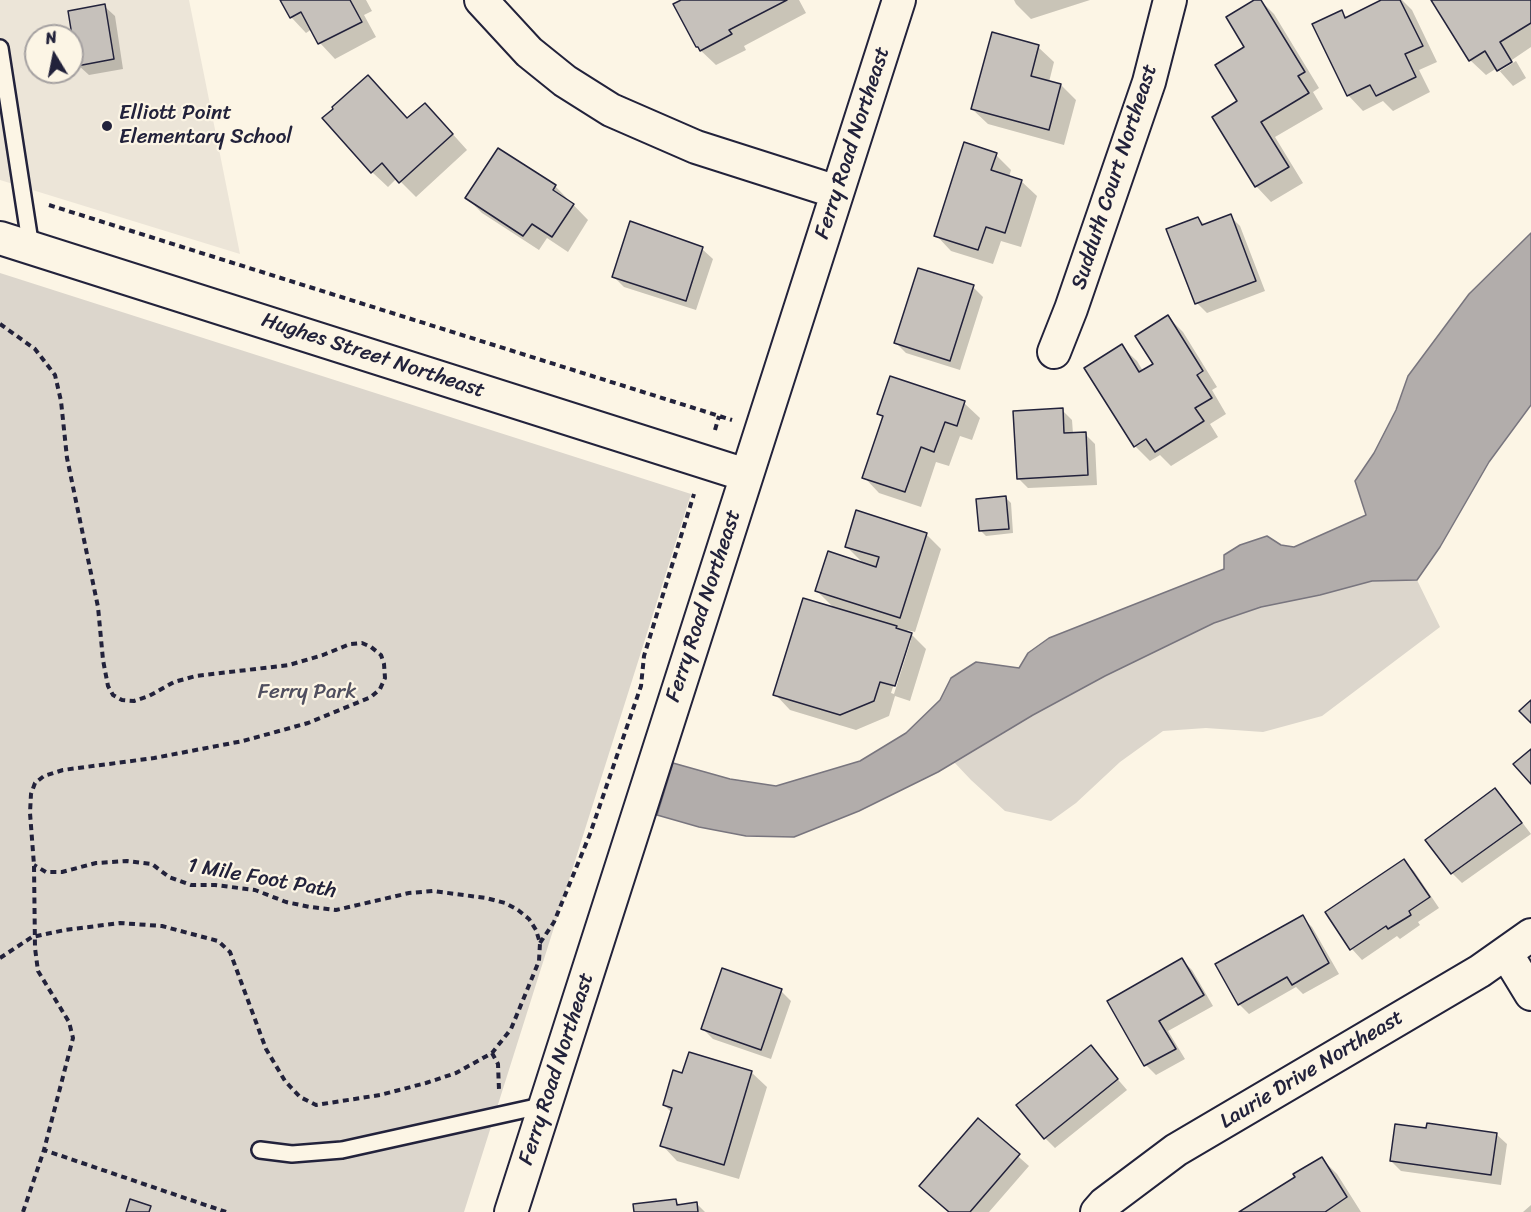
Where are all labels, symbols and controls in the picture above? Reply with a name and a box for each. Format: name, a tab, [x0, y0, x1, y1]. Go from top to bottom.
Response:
text: N	[43, 23, 59, 53]
north arrow	[24, 24, 84, 84]
street label: Ferry Road Northeast	[810, 44, 896, 242]
street label: Sudduth Court Northeast	[1067, 61, 1163, 293]
place label: Elliott Point Elementary School	[119, 101, 292, 151]
marker: Elliott Point Elementary School	[100, 119, 114, 133]
street label: Hughes Street Northeast	[258, 308, 488, 404]
street label: Ferry Road Northeast	[661, 507, 747, 705]
park label: Ferry Park	[258, 680, 356, 706]
street label: 1 Mile Foot Path	[186, 854, 338, 904]
street label: Ferry Road Northeast	[514, 970, 600, 1168]
street label: Laurie Drive Northeast	[1216, 1005, 1408, 1135]

